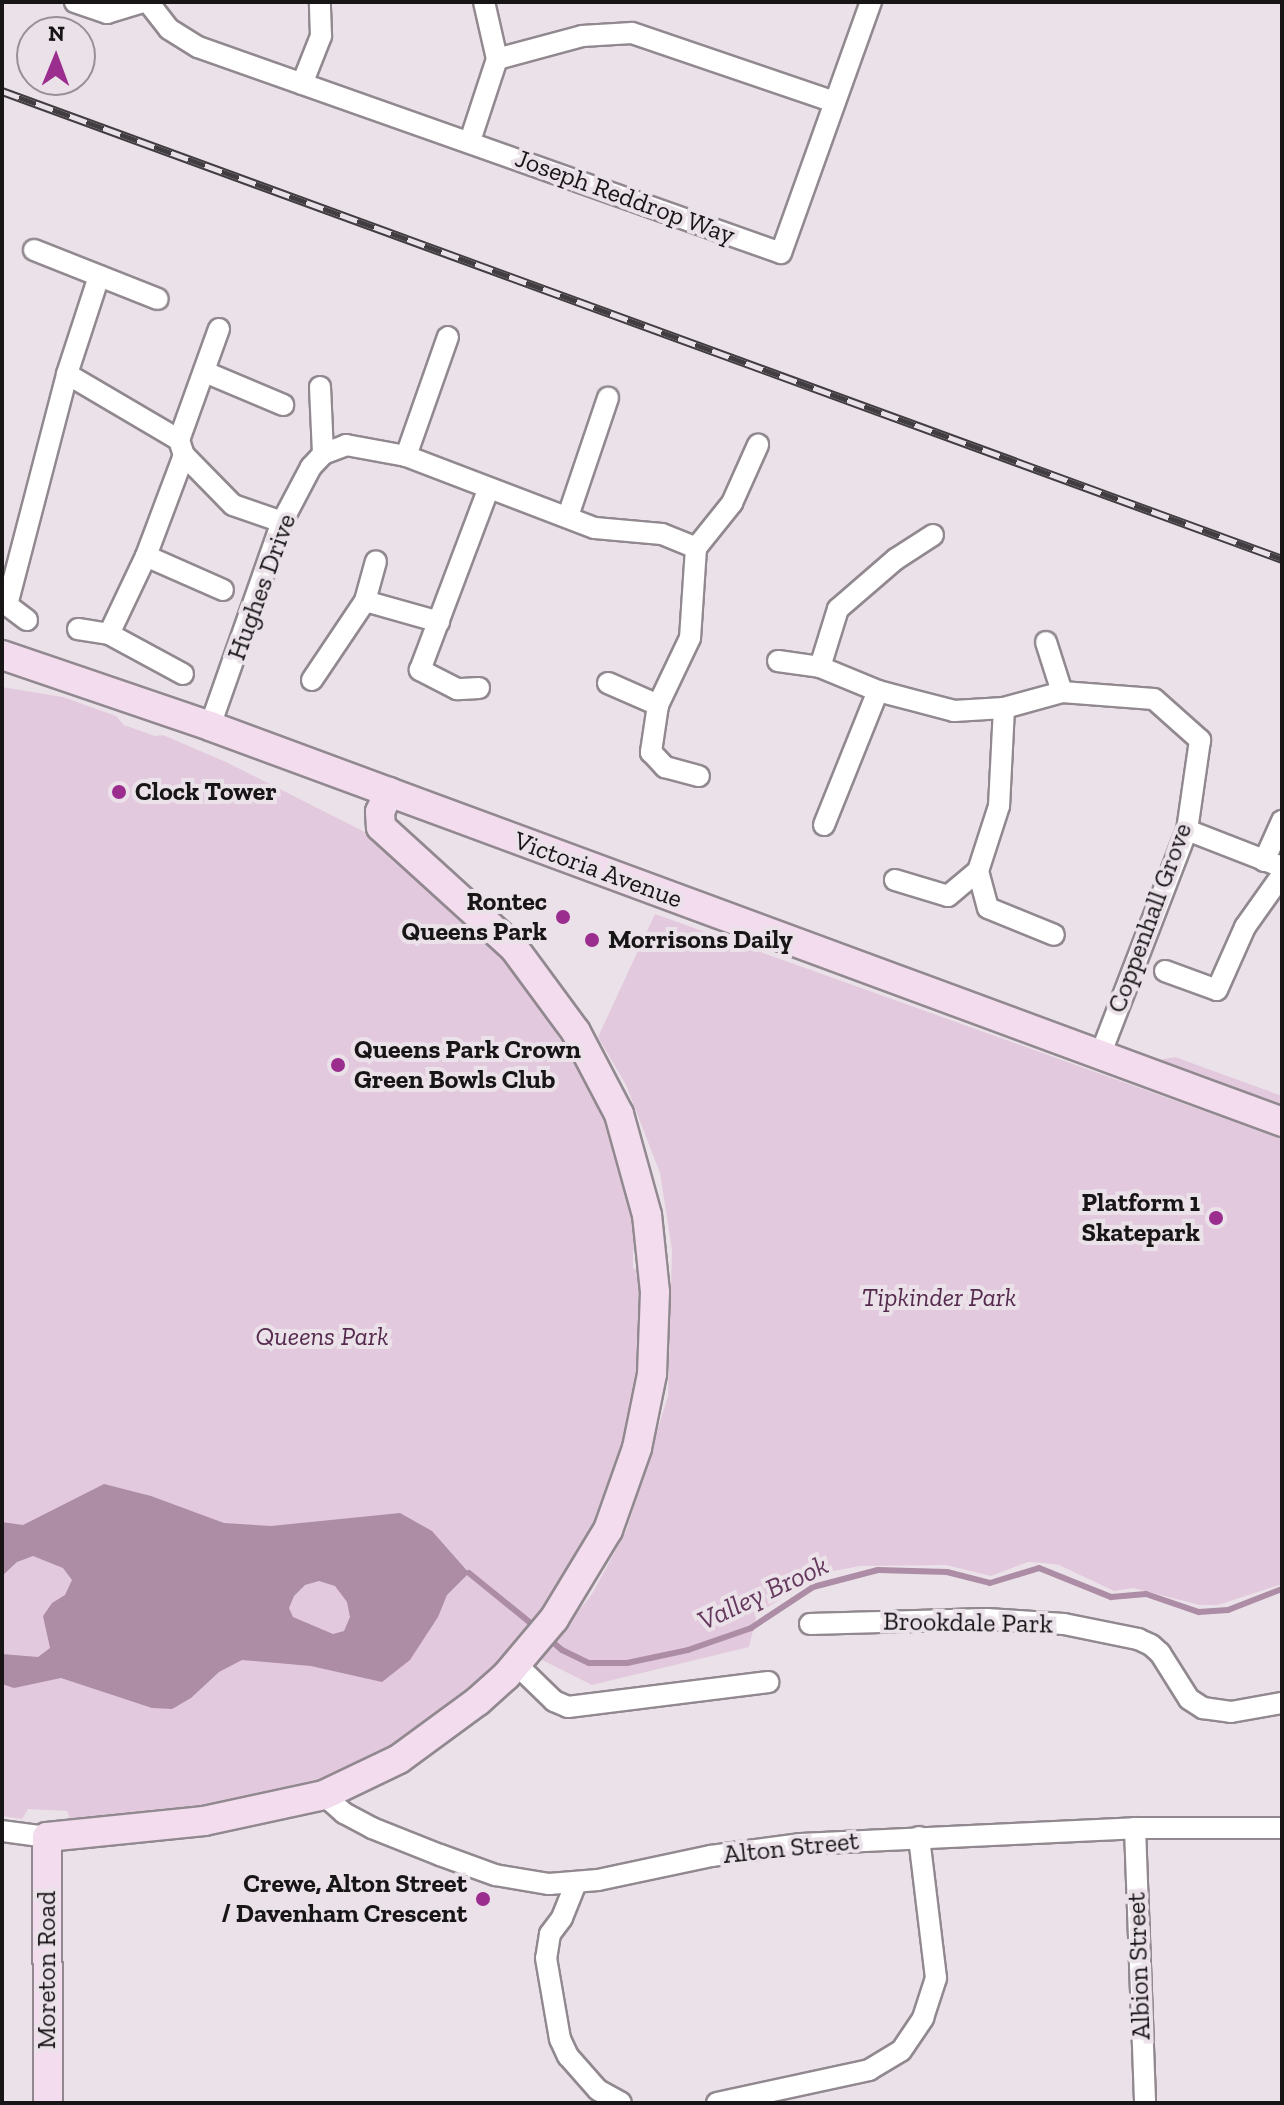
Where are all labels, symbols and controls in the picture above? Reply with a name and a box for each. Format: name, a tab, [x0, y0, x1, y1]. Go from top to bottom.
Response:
north arrow	[16, 16, 96, 96]
text: N	[48, 20, 65, 47]
street label: Joseph Reddrop Way	[511, 143, 739, 251]
street label: Hughes Drive	[221, 510, 303, 664]
place label: Clock Tower	[135, 776, 277, 808]
marker: Clock Tower	[110, 783, 128, 801]
street label: Coppenhall Grove	[1101, 819, 1199, 1017]
street label: Victoria Avenue	[509, 825, 687, 915]
place label: Rontec Queens Park	[402, 886, 547, 948]
marker: Rontec Queens Park	[554, 908, 572, 926]
place label: Morrisons Daily	[608, 924, 793, 956]
marker: Morrisons Daily	[583, 931, 601, 949]
place label: Queens Park Crown Green Bowls Club	[354, 1034, 581, 1096]
marker: Queens Park Crown Green Bowls Club	[329, 1056, 347, 1074]
place label: Platform 1 Skatepark	[1081, 1187, 1200, 1248]
marker: Platform 1 Skatepark	[1207, 1209, 1225, 1227]
park label: Tipkinder Park	[862, 1282, 1016, 1314]
park label: Queens Park	[255, 1321, 389, 1353]
water label: Valley Brook	[692, 1548, 834, 1638]
street label: Brookdale Park	[883, 1606, 1053, 1640]
street label: Alton Street	[722, 1825, 860, 1871]
place label: Crewe, Alton Street / Davenham Crescent	[221, 1868, 467, 1930]
marker: Crewe, Alton Street / Davenham Crescent	[474, 1890, 492, 1908]
street label: Moreton Road	[31, 1891, 63, 2049]
street label: Albion Street	[1121, 1892, 1157, 2040]

